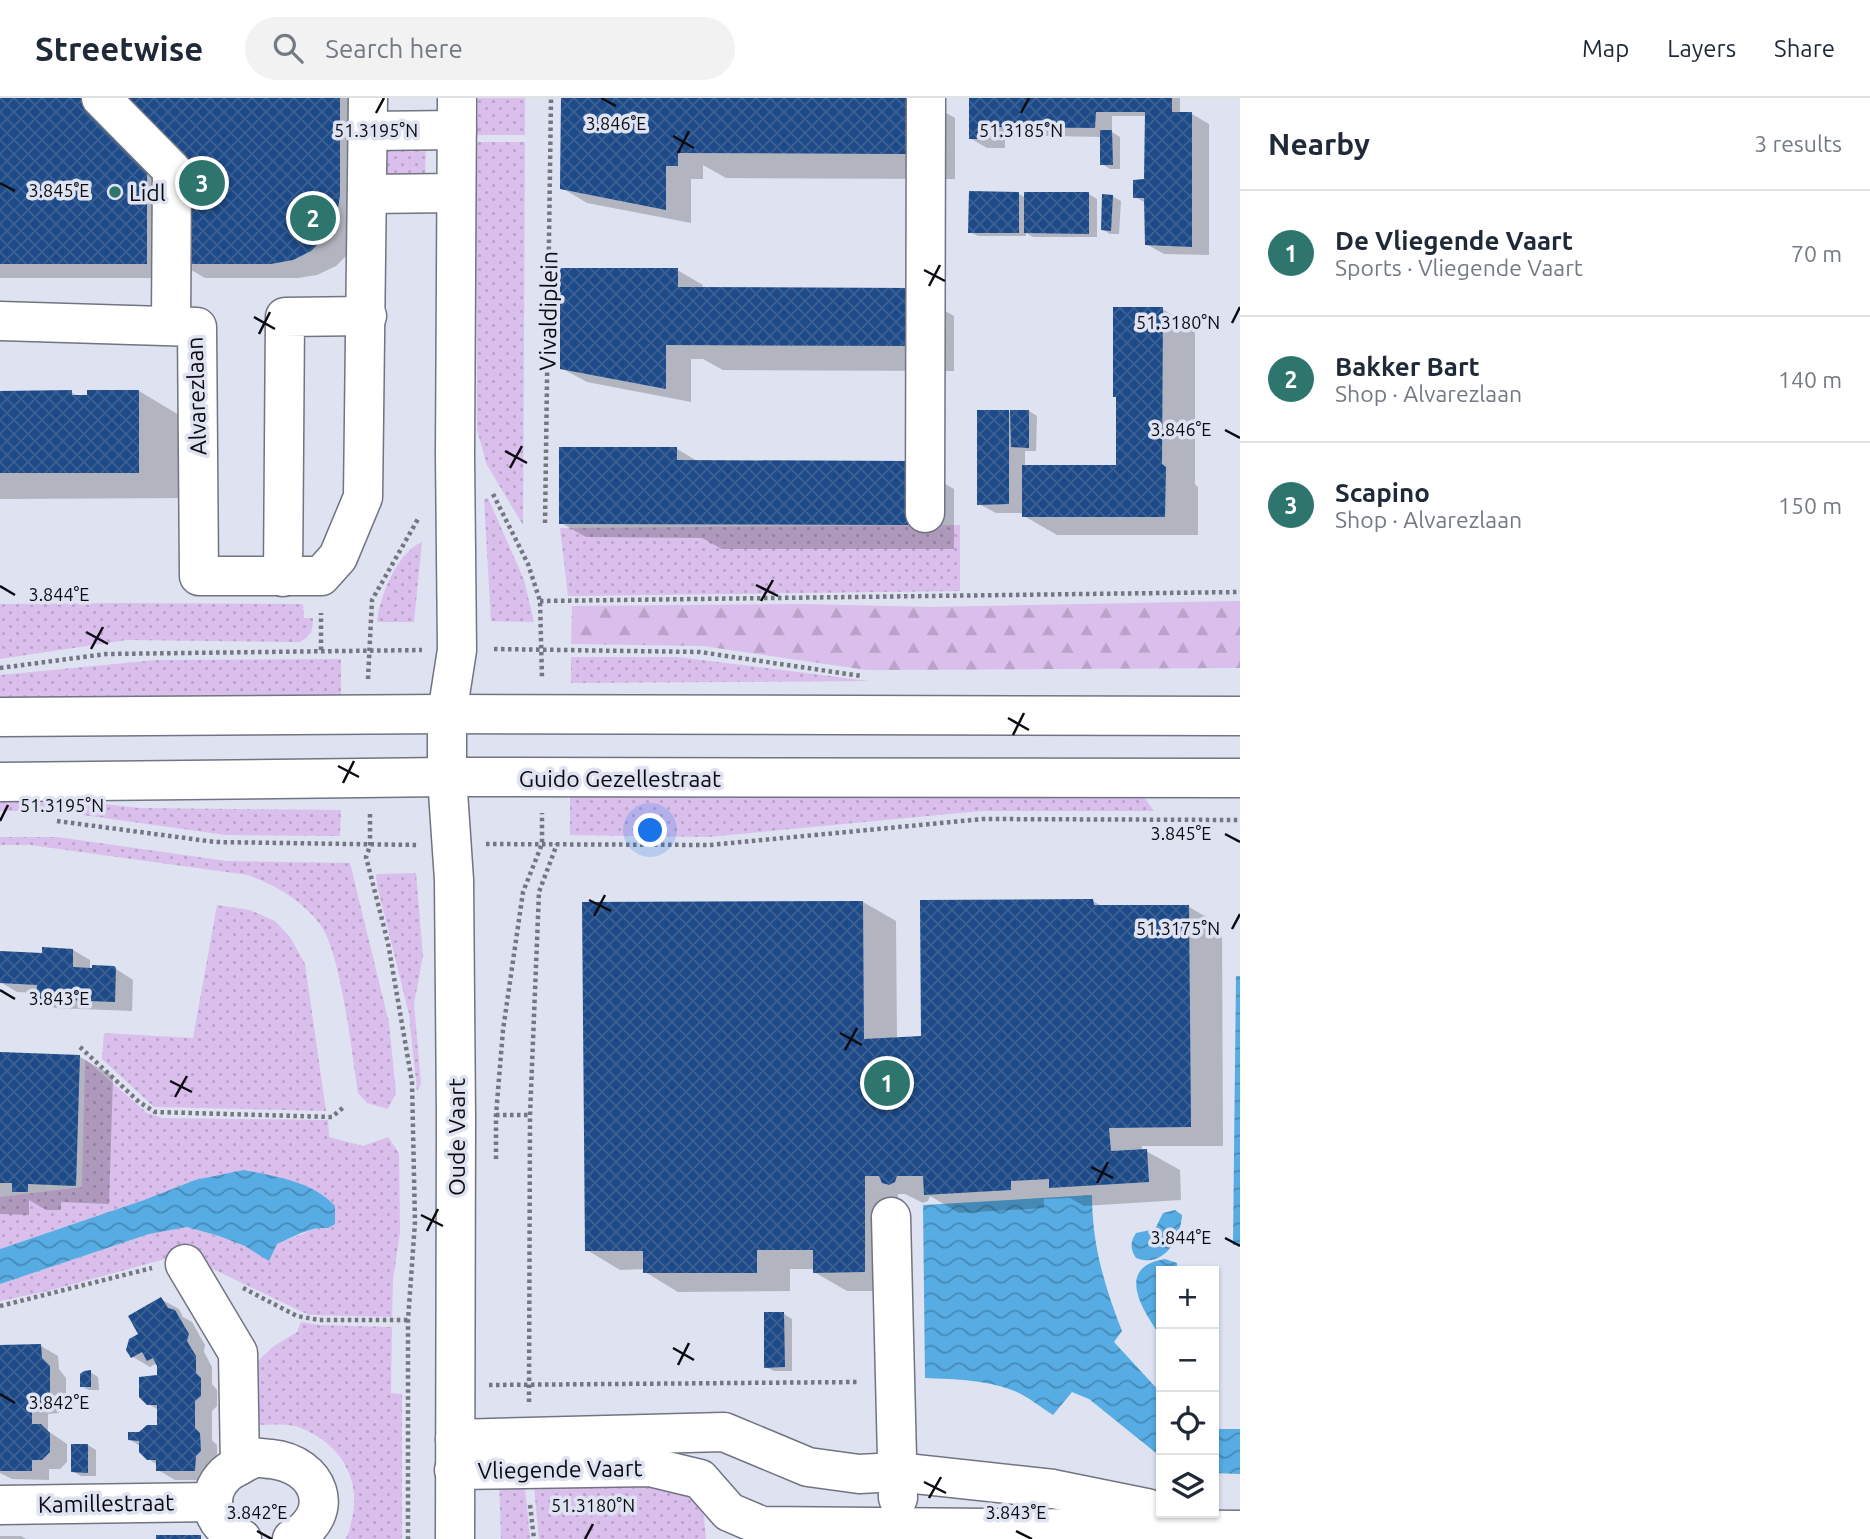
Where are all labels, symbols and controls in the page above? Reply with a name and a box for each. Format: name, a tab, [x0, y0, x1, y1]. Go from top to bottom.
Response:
search box	[245, 17, 735, 80]
icon: search	[269, 29, 307, 67]
text: Streetwise	[35, 30, 203, 67]
text: Search here	[325, 34, 463, 63]
text: Map	[1582, 35, 1629, 62]
text: Layers	[1667, 35, 1736, 62]
text: Share	[1774, 35, 1835, 62]
text: 3.846°E	[586, 113, 646, 133]
text: 51.3195°N	[334, 120, 418, 140]
text: 51.3185°N	[979, 120, 1063, 140]
text: Nearby	[1268, 127, 1370, 161]
text: 3 results	[1754, 131, 1842, 156]
pin: 3	[179, 157, 225, 209]
text: 3.845°E	[29, 180, 89, 200]
place label: Lidl	[129, 180, 166, 205]
marker: Lidl	[107, 184, 123, 200]
pin: 2	[290, 192, 336, 244]
text: De Vliegende Vaart	[1335, 226, 1573, 255]
text: 1	[1285, 241, 1297, 266]
text: 70 m	[1791, 241, 1842, 266]
street label: Vivaldiplein	[534, 251, 562, 371]
text: Sports · Vliegende Vaart	[1335, 255, 1583, 280]
text: 51.3180°N	[1136, 312, 1220, 332]
street label: Alvarezlaan	[181, 336, 211, 456]
text: Bakker Bart	[1335, 352, 1480, 381]
text: 2	[1285, 367, 1297, 392]
text: 140 m	[1778, 367, 1842, 392]
text: Shop · Alvarezlaan	[1335, 381, 1522, 406]
text: 3.846°E	[1151, 419, 1211, 439]
text: Scapino	[1335, 478, 1430, 507]
text: 3	[1285, 493, 1297, 518]
text: 150 m	[1778, 493, 1842, 518]
text: Shop · Alvarezlaan	[1335, 507, 1522, 532]
text: 3.844°E	[29, 584, 89, 604]
street label: Guido Gezellestraat	[519, 766, 721, 791]
text: 51.3195°N	[20, 795, 104, 815]
your location	[633, 813, 667, 847]
text: 3.845°E	[1151, 823, 1211, 843]
text: 51.3175°N	[1136, 918, 1220, 938]
text: 3.843°E	[29, 988, 89, 1008]
pin: 1	[864, 1057, 910, 1109]
street label: Oude Vaart	[444, 1078, 469, 1196]
text: 3.844°E	[1151, 1227, 1211, 1247]
map controls	[1156, 1266, 1219, 1518]
button: +	[1156, 1266, 1219, 1329]
button: −	[1156, 1329, 1219, 1392]
text: 3.842°E	[29, 1392, 89, 1412]
button: locate	[1156, 1392, 1219, 1455]
street label: Vliegende Vaart	[477, 1455, 643, 1483]
button: layers	[1156, 1455, 1219, 1518]
street label: Kamillestraat	[38, 1489, 174, 1517]
text: 51.3180°N	[551, 1495, 635, 1515]
text: 3.842°E	[227, 1502, 287, 1522]
text: 3.843°E	[986, 1502, 1046, 1522]

